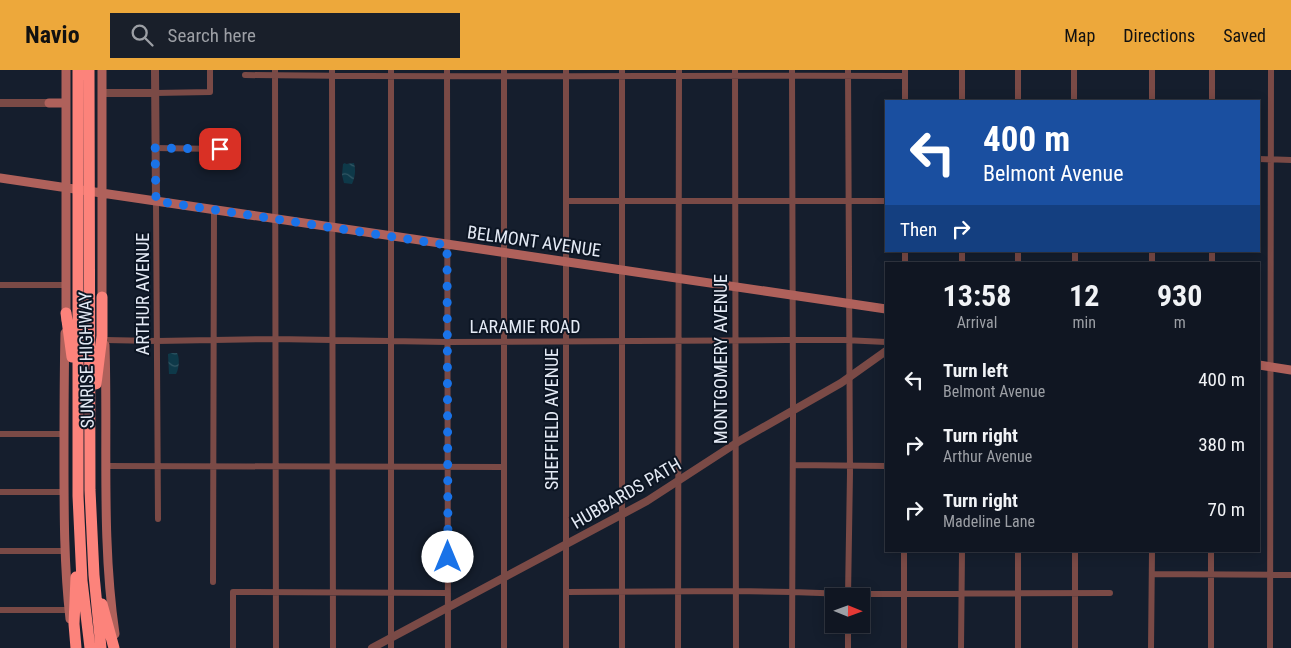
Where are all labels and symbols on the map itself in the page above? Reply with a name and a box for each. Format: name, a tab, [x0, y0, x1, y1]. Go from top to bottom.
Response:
pin	[199, 128, 241, 170]
street label: BELMONT AVENUE	[466, 221, 602, 261]
street label: ARTHUR AVENUE	[132, 233, 153, 355]
street label: MONTGOMERY AVENUE	[710, 274, 731, 444]
street label: SUNRISE HIGHWAY	[74, 291, 98, 429]
street label: LARAMIE ROAD	[469, 316, 581, 337]
street label: SHEFFIELD AVENUE	[541, 348, 562, 490]
street label: HUBBARDS PATH	[567, 453, 685, 533]
position arrow	[421, 530, 473, 582]
north arrow	[825, 588, 870, 632]

